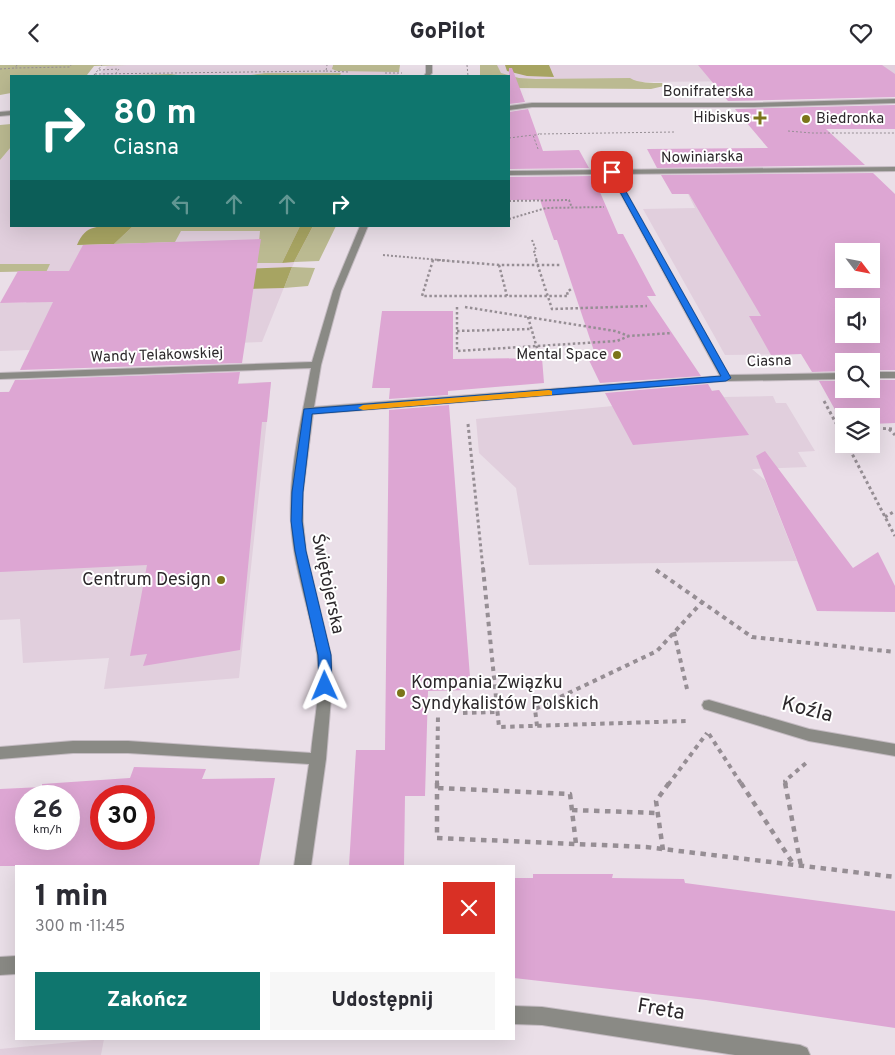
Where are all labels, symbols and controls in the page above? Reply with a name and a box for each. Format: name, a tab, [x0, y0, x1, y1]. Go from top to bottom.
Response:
icon: back	[20, 19, 48, 47]
text: GoPilot	[410, 19, 485, 46]
icon: heart	[847, 19, 875, 47]
street label: Bonifraterska	[663, 83, 753, 102]
text: 80 m	[113, 92, 197, 136]
icon: right	[30, 95, 95, 160]
place label: Hibiskus	[693, 109, 750, 128]
place label: Biedronka	[816, 110, 884, 129]
marker: Hibiskus	[754, 112, 766, 124]
marker: Biedronka	[800, 113, 812, 125]
text: Ciasna	[113, 135, 179, 162]
street label: Nowiniarska	[661, 148, 743, 168]
pin	[591, 151, 633, 193]
icon: arrive	[598, 158, 626, 186]
icon: left	[167, 190, 195, 218]
icon: ahead	[220, 190, 248, 218]
icon: ahead	[273, 190, 301, 218]
icon: right	[326, 190, 354, 218]
north arrow	[835, 243, 880, 287]
map controls	[835, 243, 880, 453]
button: sound	[835, 298, 880, 343]
street label: Wandy Telakowskiej	[90, 344, 224, 368]
place label: Mental Space	[516, 346, 607, 365]
marker: Mental Space	[611, 349, 623, 361]
street label: Ciasna	[746, 352, 792, 372]
button: search	[835, 353, 880, 398]
button: layers	[835, 408, 880, 453]
street label: Świętojerska	[305, 531, 351, 636]
place label: Centrum Design	[82, 569, 211, 592]
marker: Centrum Design	[215, 574, 227, 586]
position arrow	[298, 659, 350, 711]
place label: Kompania Związku Syndykalistów Polskich	[411, 672, 599, 716]
marker: Kompania Związku Syndykalistów Polskich	[395, 687, 407, 699]
street label: Koźla	[779, 691, 835, 729]
speed limit sign: 30	[90, 785, 155, 850]
text: 26	[32, 795, 63, 827]
text: km/h	[33, 822, 62, 838]
text: 1 min	[35, 879, 108, 916]
button: close	[443, 882, 495, 934]
text: 300 m · 11:45	[35, 917, 125, 937]
button: Zakończ	[35, 972, 260, 1030]
button: Udostępnij	[270, 972, 495, 1030]
street label: Freta	[635, 993, 687, 1027]

